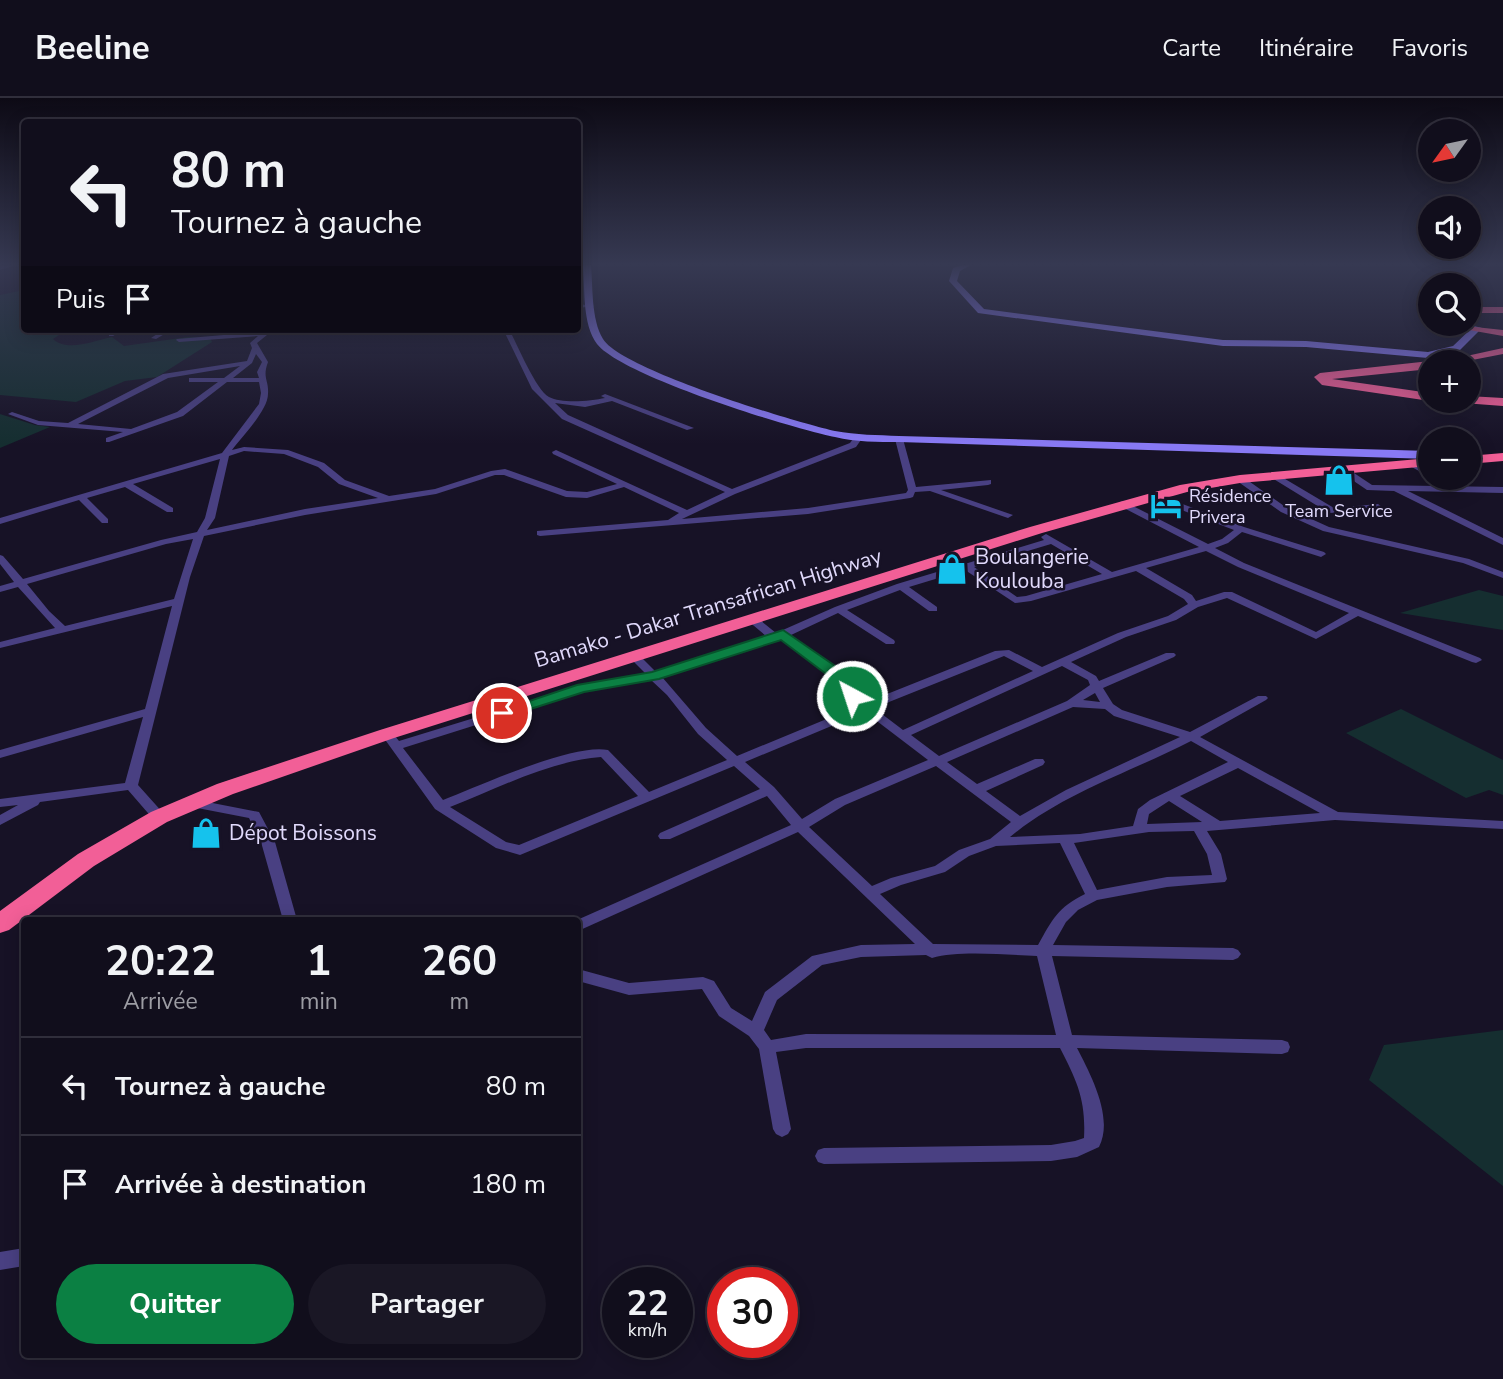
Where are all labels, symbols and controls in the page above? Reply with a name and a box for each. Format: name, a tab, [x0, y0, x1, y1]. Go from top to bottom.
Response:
text: Beeline	[35, 26, 150, 71]
text: Carte	[1162, 32, 1221, 64]
text: Itinéraire	[1259, 32, 1353, 64]
text: Favoris	[1391, 32, 1468, 64]
north arrow	[1418, 119, 1480, 182]
map controls	[1418, 119, 1481, 490]
text: 80 m	[171, 137, 286, 204]
icon: left	[56, 147, 147, 238]
button: sound	[1418, 196, 1481, 259]
text: Tournez à gauche	[171, 201, 422, 244]
button: search	[1418, 273, 1481, 336]
icon: arrive	[119, 280, 157, 318]
text: Puis	[56, 282, 105, 317]
button: +	[1418, 350, 1481, 413]
button: −	[1418, 427, 1481, 490]
shop icon: Team Service	[1322, 463, 1356, 497]
place label: Résidence Privera	[1189, 484, 1271, 529]
hotel icon: Résidence Privera	[1149, 489, 1183, 523]
place label: Team Service	[1285, 499, 1393, 523]
street label: Bamako - Dakar Transafrican Highway	[531, 542, 885, 674]
place label: Boulangerie Koulouba	[975, 543, 1089, 595]
shop icon: Boulangerie Koulouba	[935, 552, 969, 586]
position arrow	[815, 659, 889, 733]
pin	[472, 683, 532, 743]
icon: arrive	[483, 694, 521, 732]
shop icon: Dépot Boissons	[189, 816, 223, 850]
place label: Dépot Boissons	[229, 819, 377, 847]
text: 20:22	[105, 933, 216, 990]
text: 1	[306, 933, 331, 990]
text: 260	[422, 933, 497, 990]
text: Arrivée	[123, 986, 198, 1017]
text: min	[300, 986, 338, 1017]
text: m	[450, 986, 469, 1017]
icon: left	[56, 1067, 94, 1105]
text: Tournez à gauche	[115, 1069, 326, 1104]
text: 80 m	[486, 1069, 546, 1104]
icon: arrive	[56, 1165, 94, 1203]
text: Arrivée à destination	[115, 1167, 366, 1202]
text: 180 m	[470, 1167, 546, 1202]
button: Quitter	[56, 1264, 294, 1344]
button: Partager	[308, 1264, 546, 1344]
speed limit sign: 30	[707, 1267, 798, 1358]
text: 22	[626, 1280, 669, 1327]
text: km/h	[628, 1318, 667, 1342]

